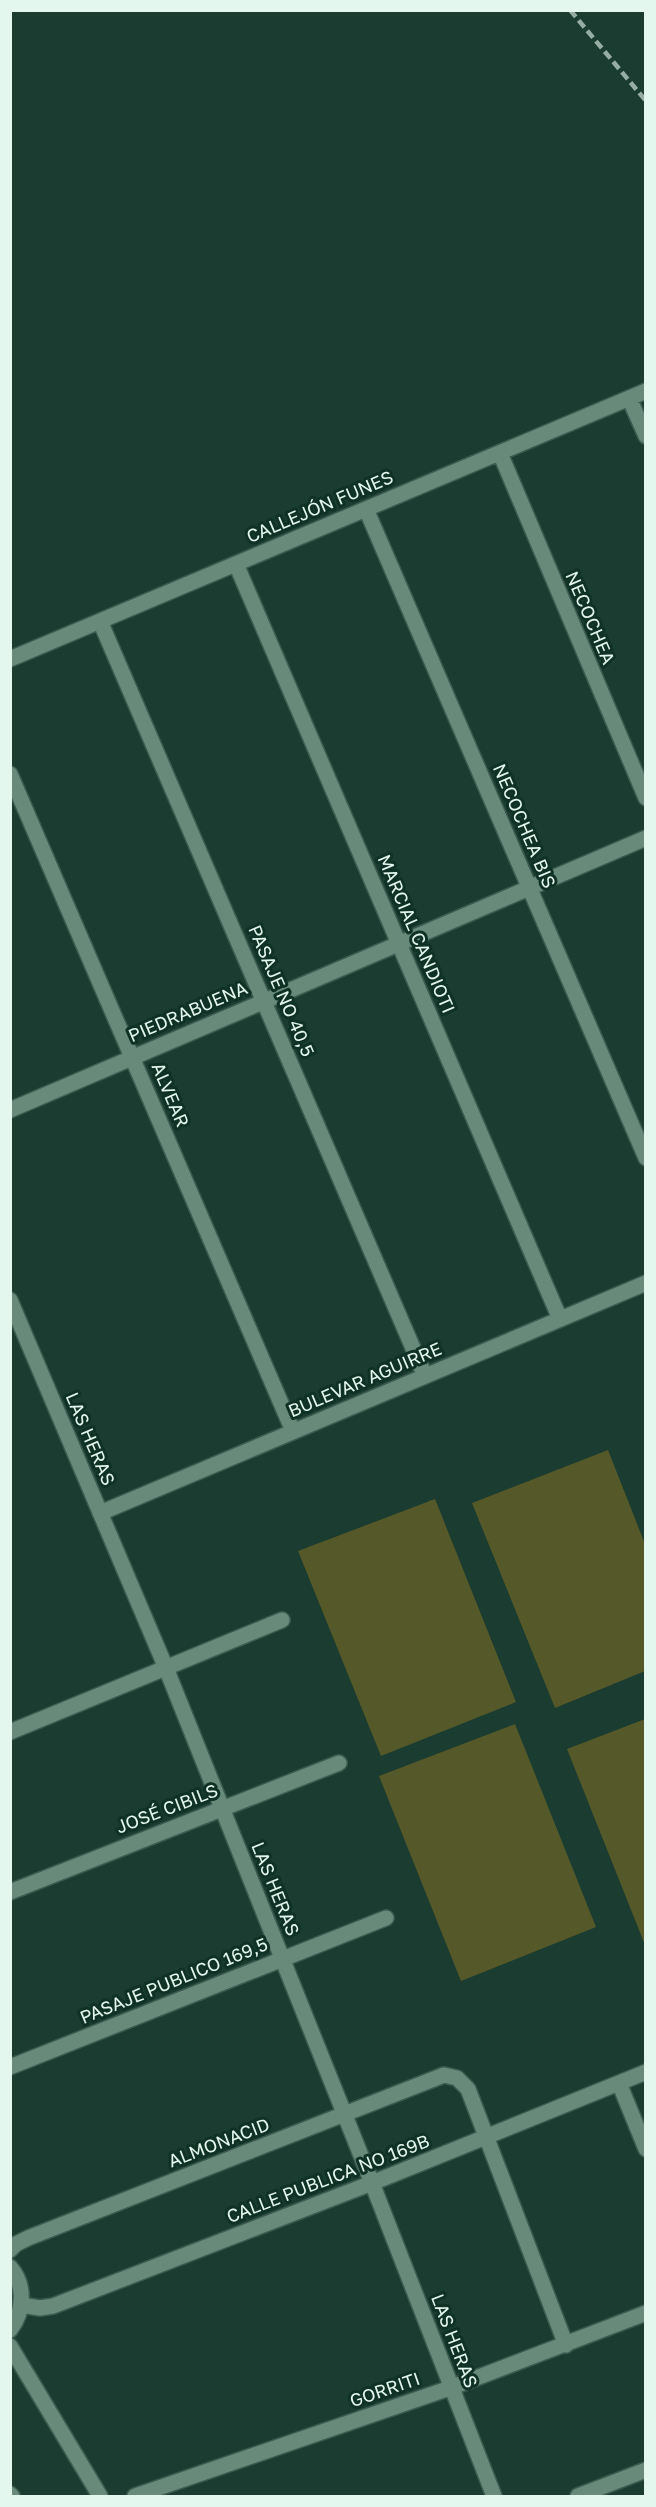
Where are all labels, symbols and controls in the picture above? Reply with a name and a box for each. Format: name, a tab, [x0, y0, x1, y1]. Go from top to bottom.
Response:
street label: CALLEJÓN FUNES	[243, 465, 396, 547]
street label: NECOCHEA	[561, 568, 620, 668]
street label: NECOCHEA BIS	[489, 760, 561, 891]
street label: MARCIAL CANDIOTI	[374, 851, 460, 1016]
street label: PASAJE NO 40,5	[244, 922, 320, 1060]
street label: PIEDRABUENA	[125, 976, 250, 1046]
street label: ALVEAR	[148, 1059, 194, 1130]
street label: BULEVAR AGUIRRE	[285, 1337, 445, 1421]
street label: LAS HERAS	[61, 1389, 120, 1488]
street label: JOSÉ CIBILS	[113, 1779, 221, 1838]
street label: LAS HERAS	[247, 1839, 305, 1939]
street label: PASAJE PUBLICO 169,5	[77, 1932, 271, 2028]
street label: ALMONACID	[165, 2113, 273, 2172]
street label: CALLE PUBLICA NO 169B	[223, 2129, 432, 2227]
street label: LAS HERAS	[427, 2290, 483, 2391]
street label: GORRITI	[347, 2367, 423, 2411]

